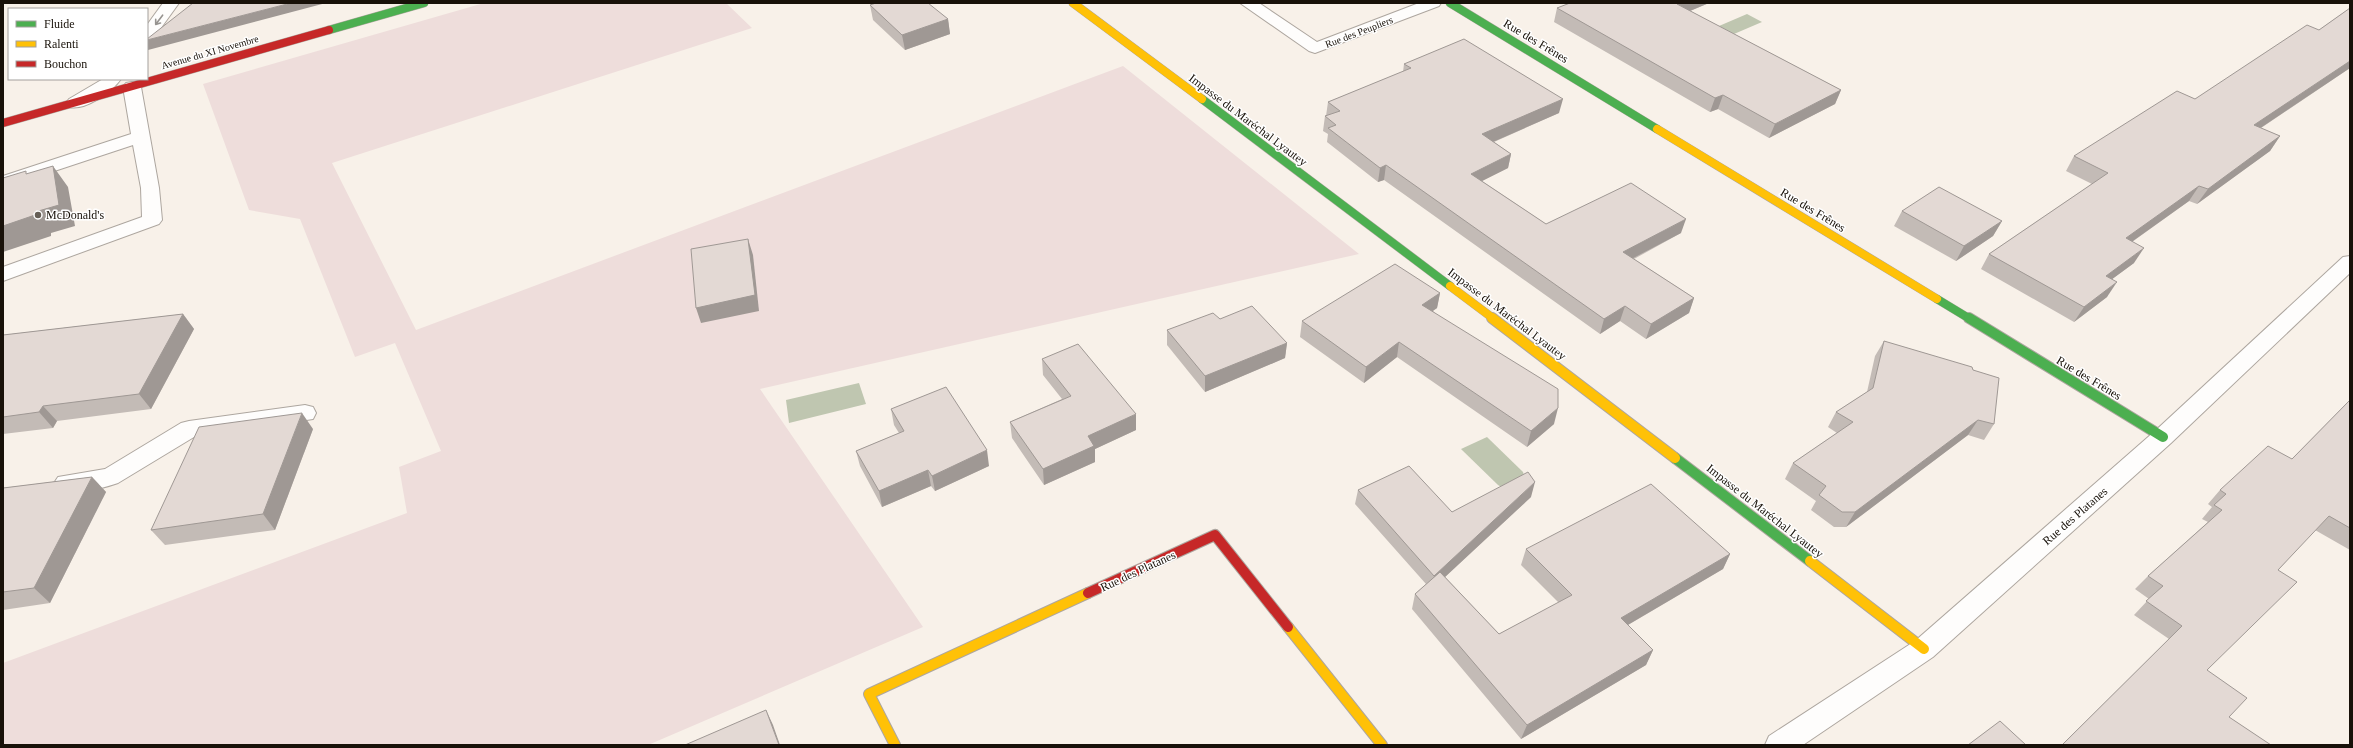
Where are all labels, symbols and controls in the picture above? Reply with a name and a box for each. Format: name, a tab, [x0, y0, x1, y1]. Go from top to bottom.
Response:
legend	[8, 8, 148, 80]
street label: Rue des Peupliers	[1324, 14, 1395, 50]
one-way arrow	[155, 15, 163, 26]
street label: Rue des Frênes	[1501, 16, 1571, 66]
text: Fluide	[44, 17, 75, 31]
street label: Avenue du XI Novembre	[160, 33, 260, 71]
text: Ralenti	[44, 37, 79, 51]
text: Bouchon	[44, 57, 87, 71]
street label: Impasse du Maréchal Lyautey	[1186, 71, 1310, 169]
street label: Rue des Frênes	[1778, 185, 1848, 235]
place label: McDonald's	[46, 208, 104, 222]
marker: McDonald's	[33, 210, 43, 220]
street label: Impasse du Maréchal Lyautey	[1445, 265, 1569, 363]
street label: Rue des Frênes	[2054, 353, 2124, 403]
street label: Impasse du Maréchal Lyautey	[1704, 461, 1826, 561]
street label: Rue des Platanes	[2040, 484, 2111, 548]
street label: Rue des Platanes	[1098, 547, 1178, 595]

